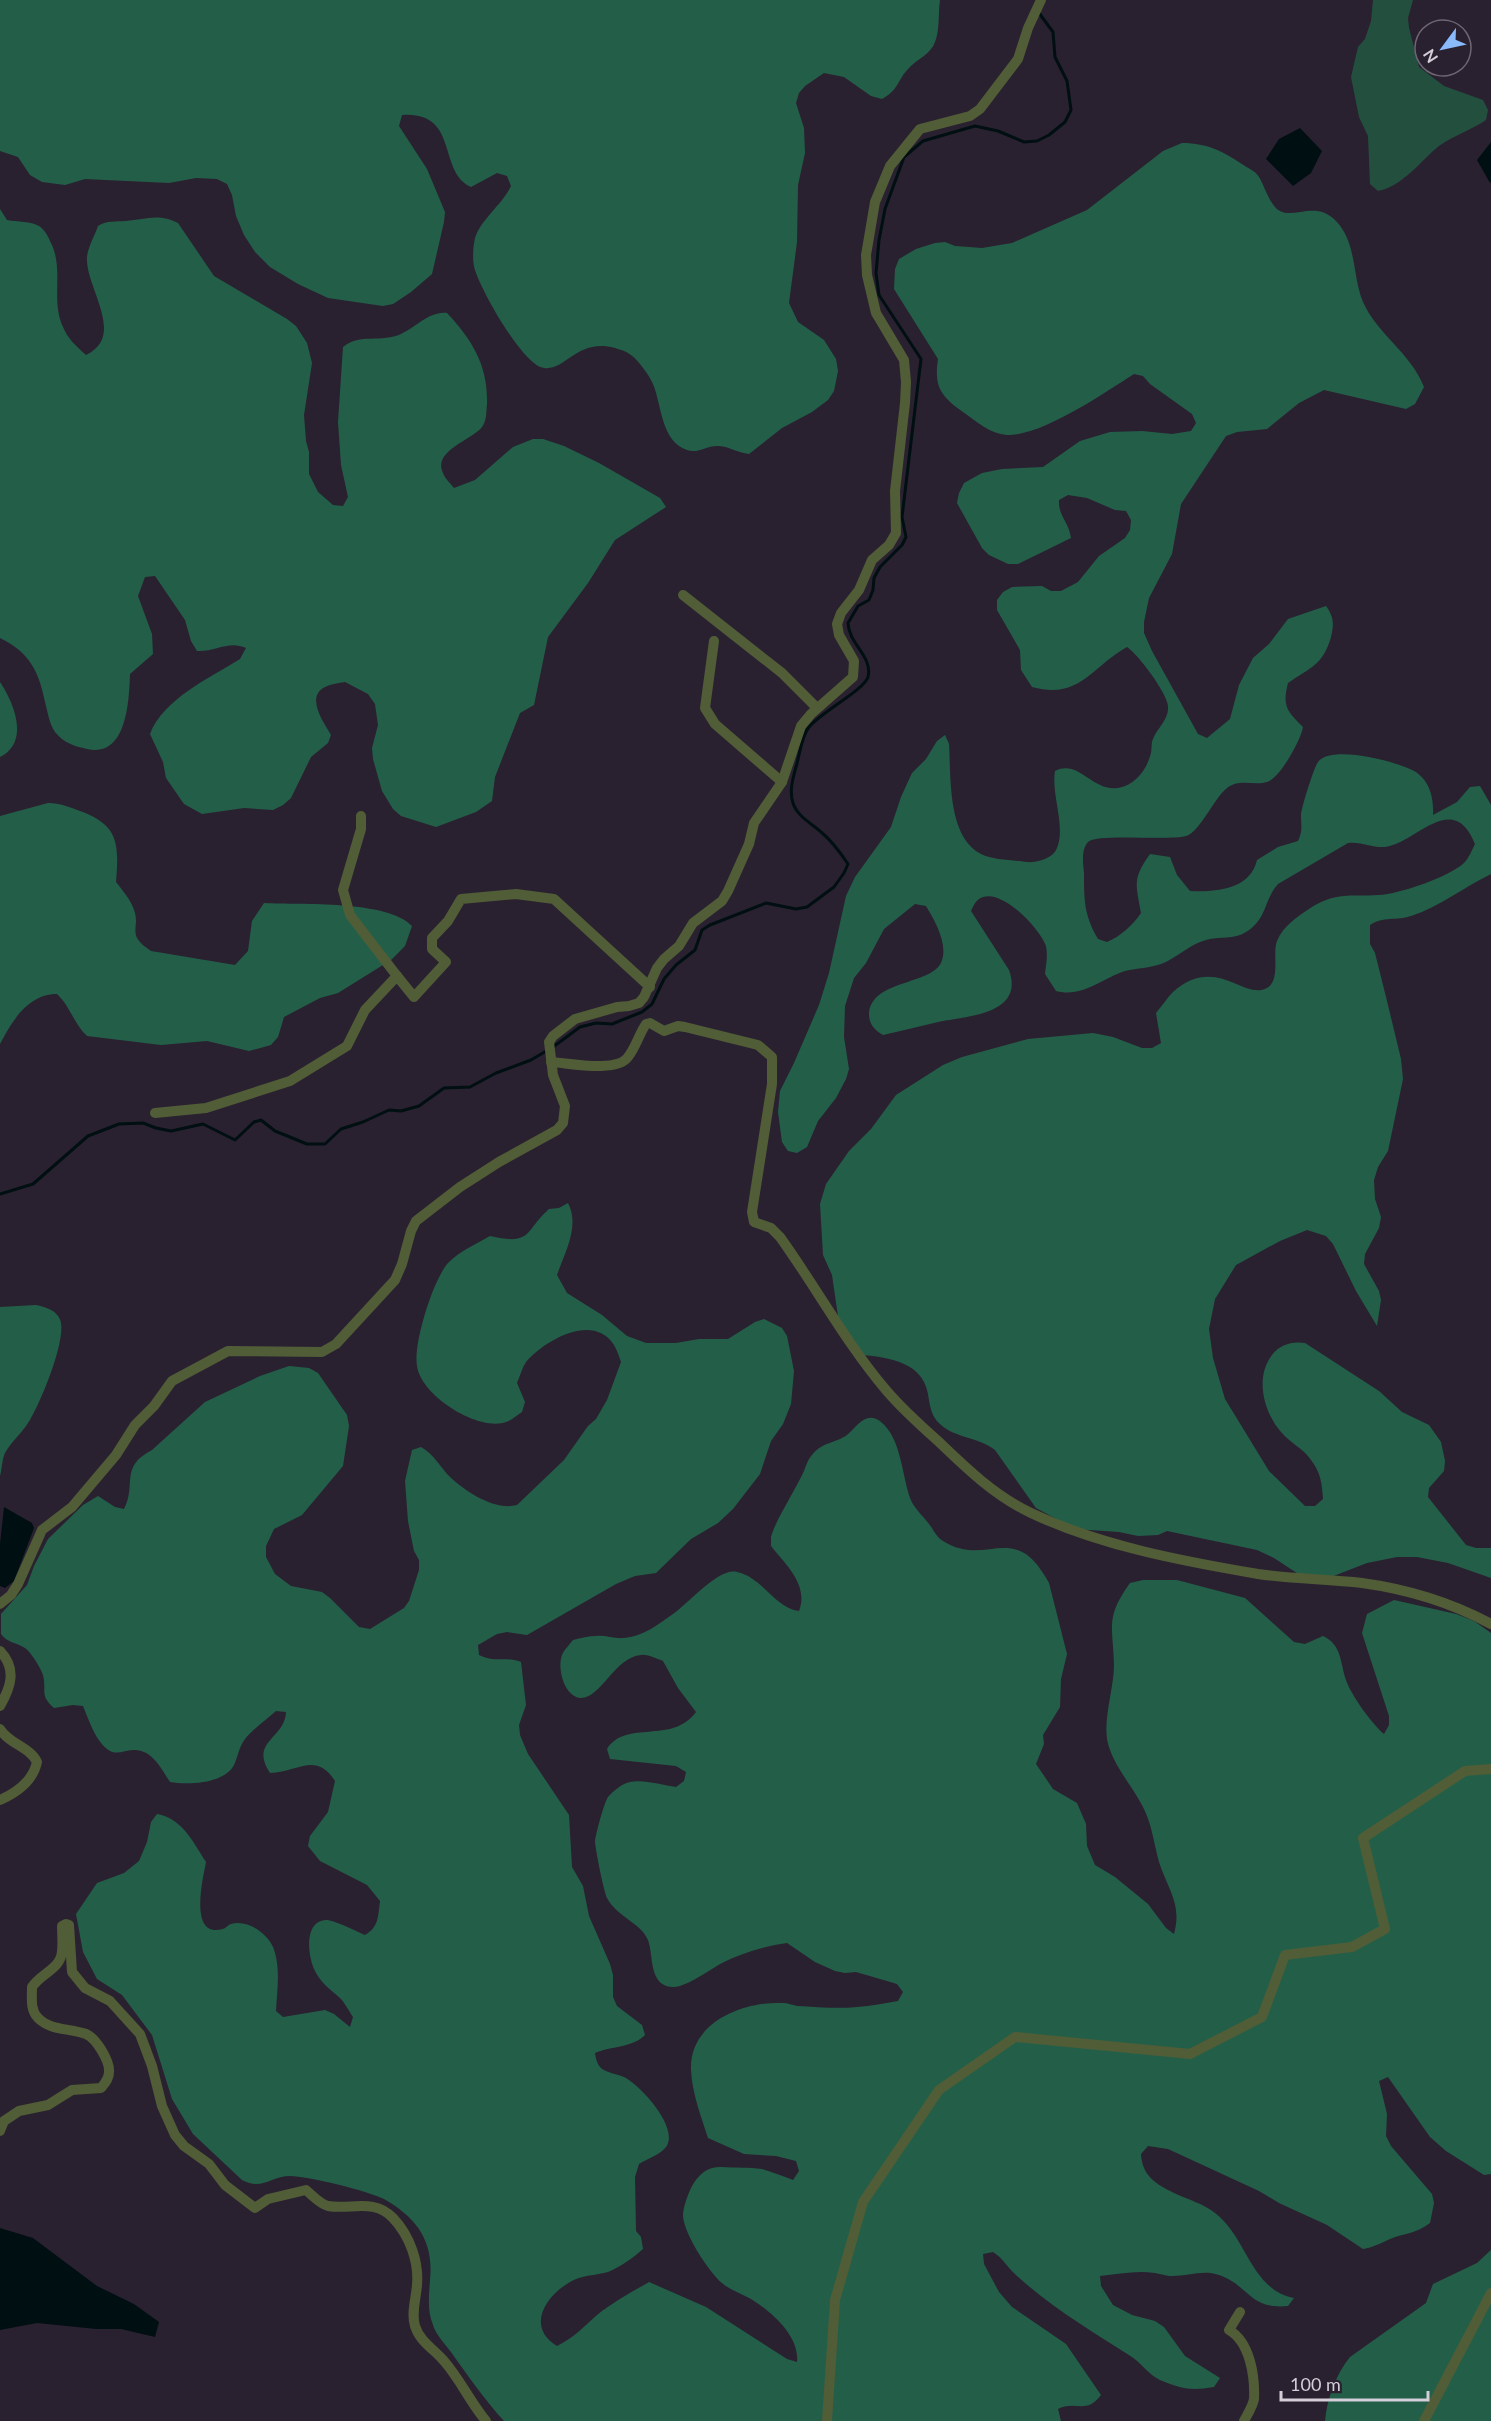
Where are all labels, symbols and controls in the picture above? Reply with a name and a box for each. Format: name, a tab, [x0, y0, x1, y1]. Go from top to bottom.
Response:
north arrow	[1413, 18, 1473, 78]
text: N	[1419, 46, 1441, 67]
scale bar	[1281, 2364, 1428, 2402]
text: 100 m	[1290, 2373, 1341, 2395]

